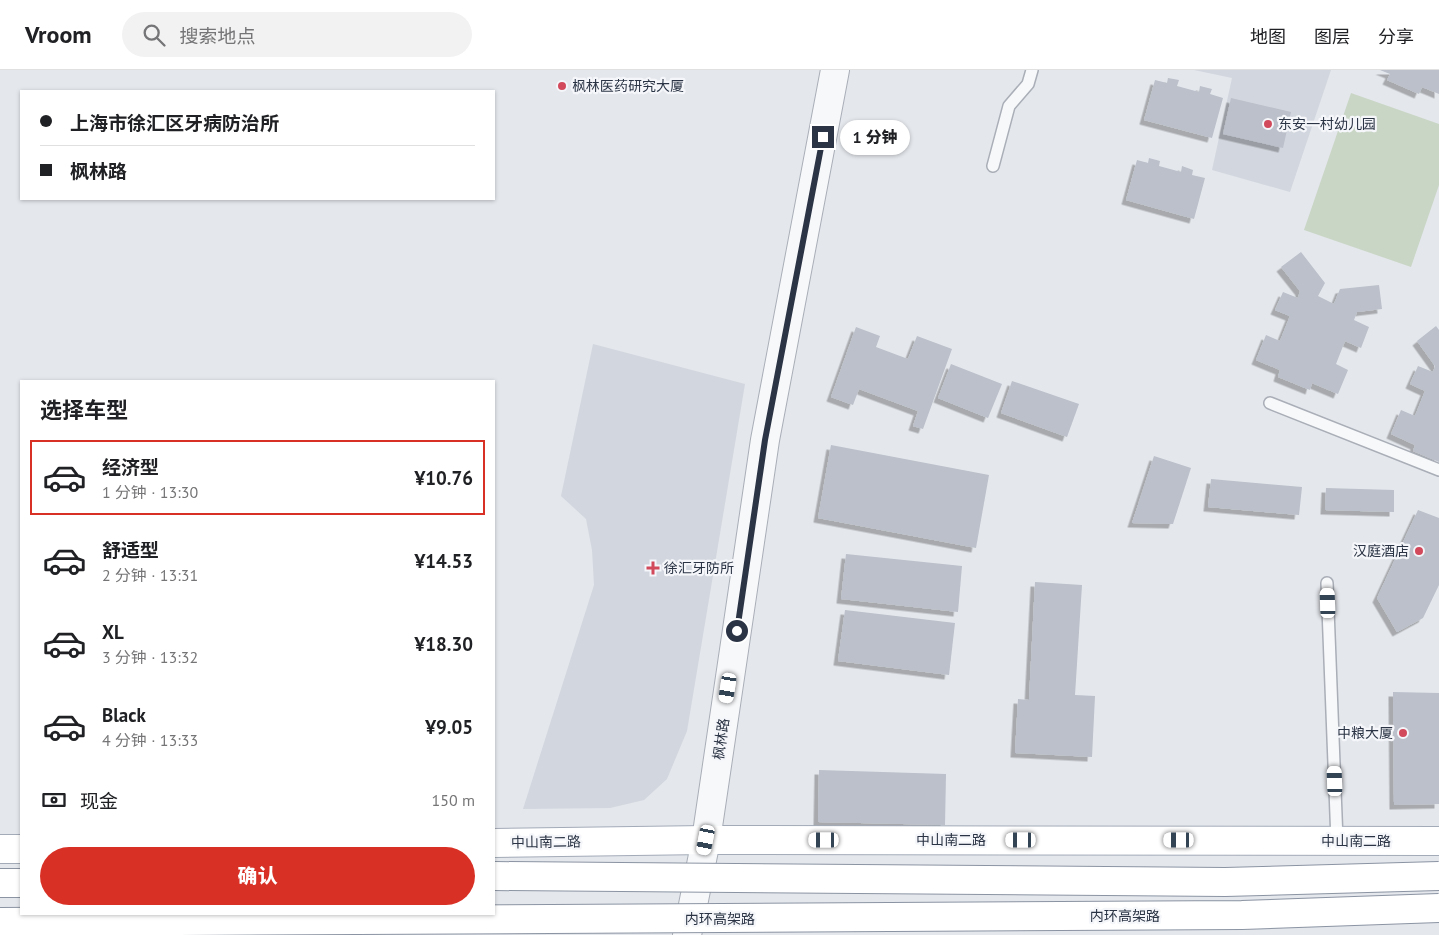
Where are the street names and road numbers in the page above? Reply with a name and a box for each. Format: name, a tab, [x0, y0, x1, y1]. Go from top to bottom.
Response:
street label: 枫林路	[709, 717, 733, 761]
street label: 中山南二路	[916, 831, 986, 849]
street label: 中山南二路	[511, 832, 581, 852]
street label: 中山南二路	[1321, 832, 1391, 850]
street label: 内环高架路	[1090, 907, 1160, 925]
street label: 内环高架路	[685, 910, 755, 928]

